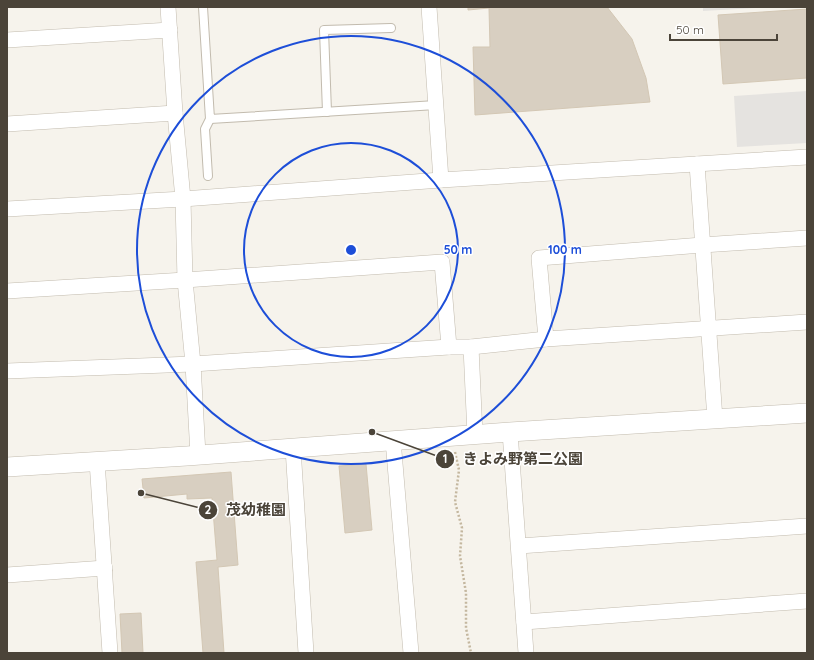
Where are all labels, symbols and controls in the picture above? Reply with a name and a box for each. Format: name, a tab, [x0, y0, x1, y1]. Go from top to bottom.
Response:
scale bar	[670, 16, 777, 42]
text: 50 m	[676, 22, 704, 37]
text: 50 m	[444, 242, 472, 257]
text: 100 m	[548, 242, 582, 257]
centre of rings	[344, 243, 358, 257]
callout: きよみ野第二公園	[435, 445, 591, 472]
text: きよみ野第二公園	[463, 449, 583, 468]
text: 1	[443, 451, 447, 466]
callout: 茂幼稚園	[198, 497, 294, 524]
text: 茂幼稚園	[226, 500, 286, 519]
text: 2	[205, 502, 212, 517]

